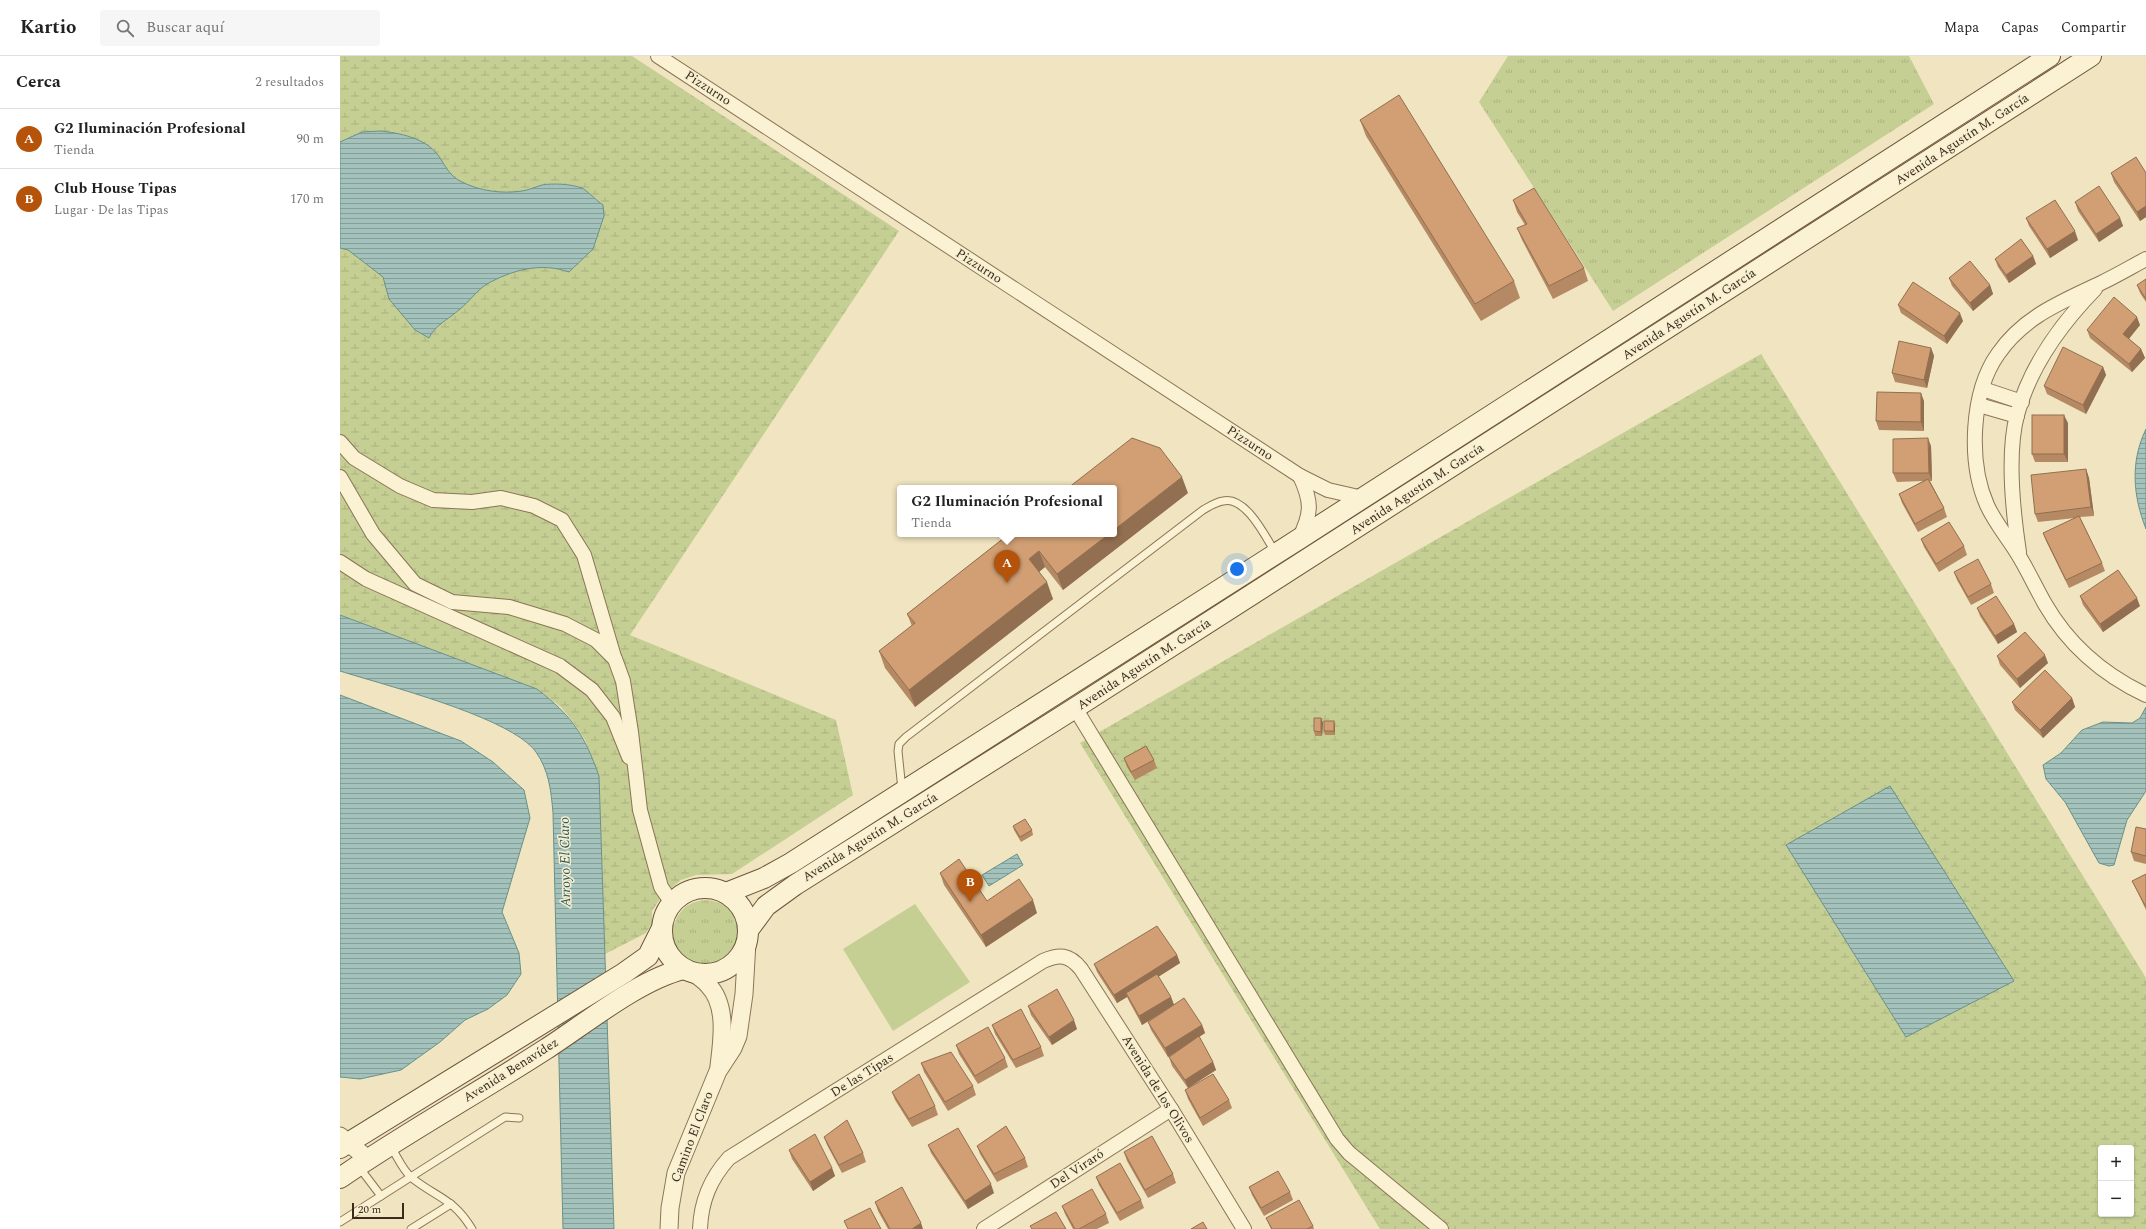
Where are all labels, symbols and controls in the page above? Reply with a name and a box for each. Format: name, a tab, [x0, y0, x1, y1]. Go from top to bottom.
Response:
search box	[100, 10, 380, 46]
text: Kartio	[20, 13, 76, 42]
text: Buscar aquí	[146, 16, 224, 39]
icon: search	[114, 17, 136, 39]
text: Mapa	[1944, 17, 1979, 38]
text: Capas	[2001, 17, 2039, 38]
text: Compartir	[2061, 17, 2126, 38]
street label: Pizzurno	[681, 65, 735, 111]
text: Cerca	[16, 69, 61, 95]
text: 2 resultados	[255, 72, 324, 92]
street label: Avenida Agustín M. García	[1891, 88, 2033, 190]
text: G2 Iluminación Profesional	[54, 117, 246, 140]
text: A	[24, 129, 34, 149]
text: 90 m	[297, 129, 324, 149]
text: Tienda	[54, 140, 94, 160]
text: Club House Tipas	[54, 177, 177, 200]
text: B	[24, 189, 34, 209]
text: 170 m	[290, 189, 324, 209]
text: Lugar · De las Tipas	[54, 200, 169, 220]
street label: Pizzurno	[952, 243, 1006, 289]
street label: Avenida Agustín M. García	[1618, 263, 1760, 365]
street label: Pizzurno	[1223, 420, 1277, 466]
street label: Avenida Agustín M. García	[1346, 438, 1488, 540]
popup	[897, 485, 1117, 537]
text: G2 Iluminación Profesional	[911, 490, 1103, 513]
text: Tienda	[911, 513, 952, 533]
pin: A	[994, 550, 1020, 583]
your location	[1227, 559, 1247, 579]
street label: Avenida Agustín M. García	[1073, 613, 1215, 715]
street label: Avenida Agustín M. García	[798, 787, 942, 887]
water label: Arroyo El Claro	[554, 817, 576, 908]
pin: B	[957, 869, 983, 902]
street label: Avenida de los Olivos	[1117, 1031, 1199, 1147]
street label: Avenida Benavídez	[459, 1033, 563, 1107]
street label: De las Tipas	[827, 1048, 897, 1102]
street label: Camino El Claro	[665, 1089, 719, 1185]
street label: Del Viraró	[1046, 1144, 1108, 1194]
map controls	[2098, 1145, 2134, 1217]
button: +	[2098, 1145, 2134, 1181]
button: −	[2098, 1181, 2134, 1217]
scale bar	[352, 1201, 404, 1220]
text: 20 m	[358, 1201, 381, 1218]

